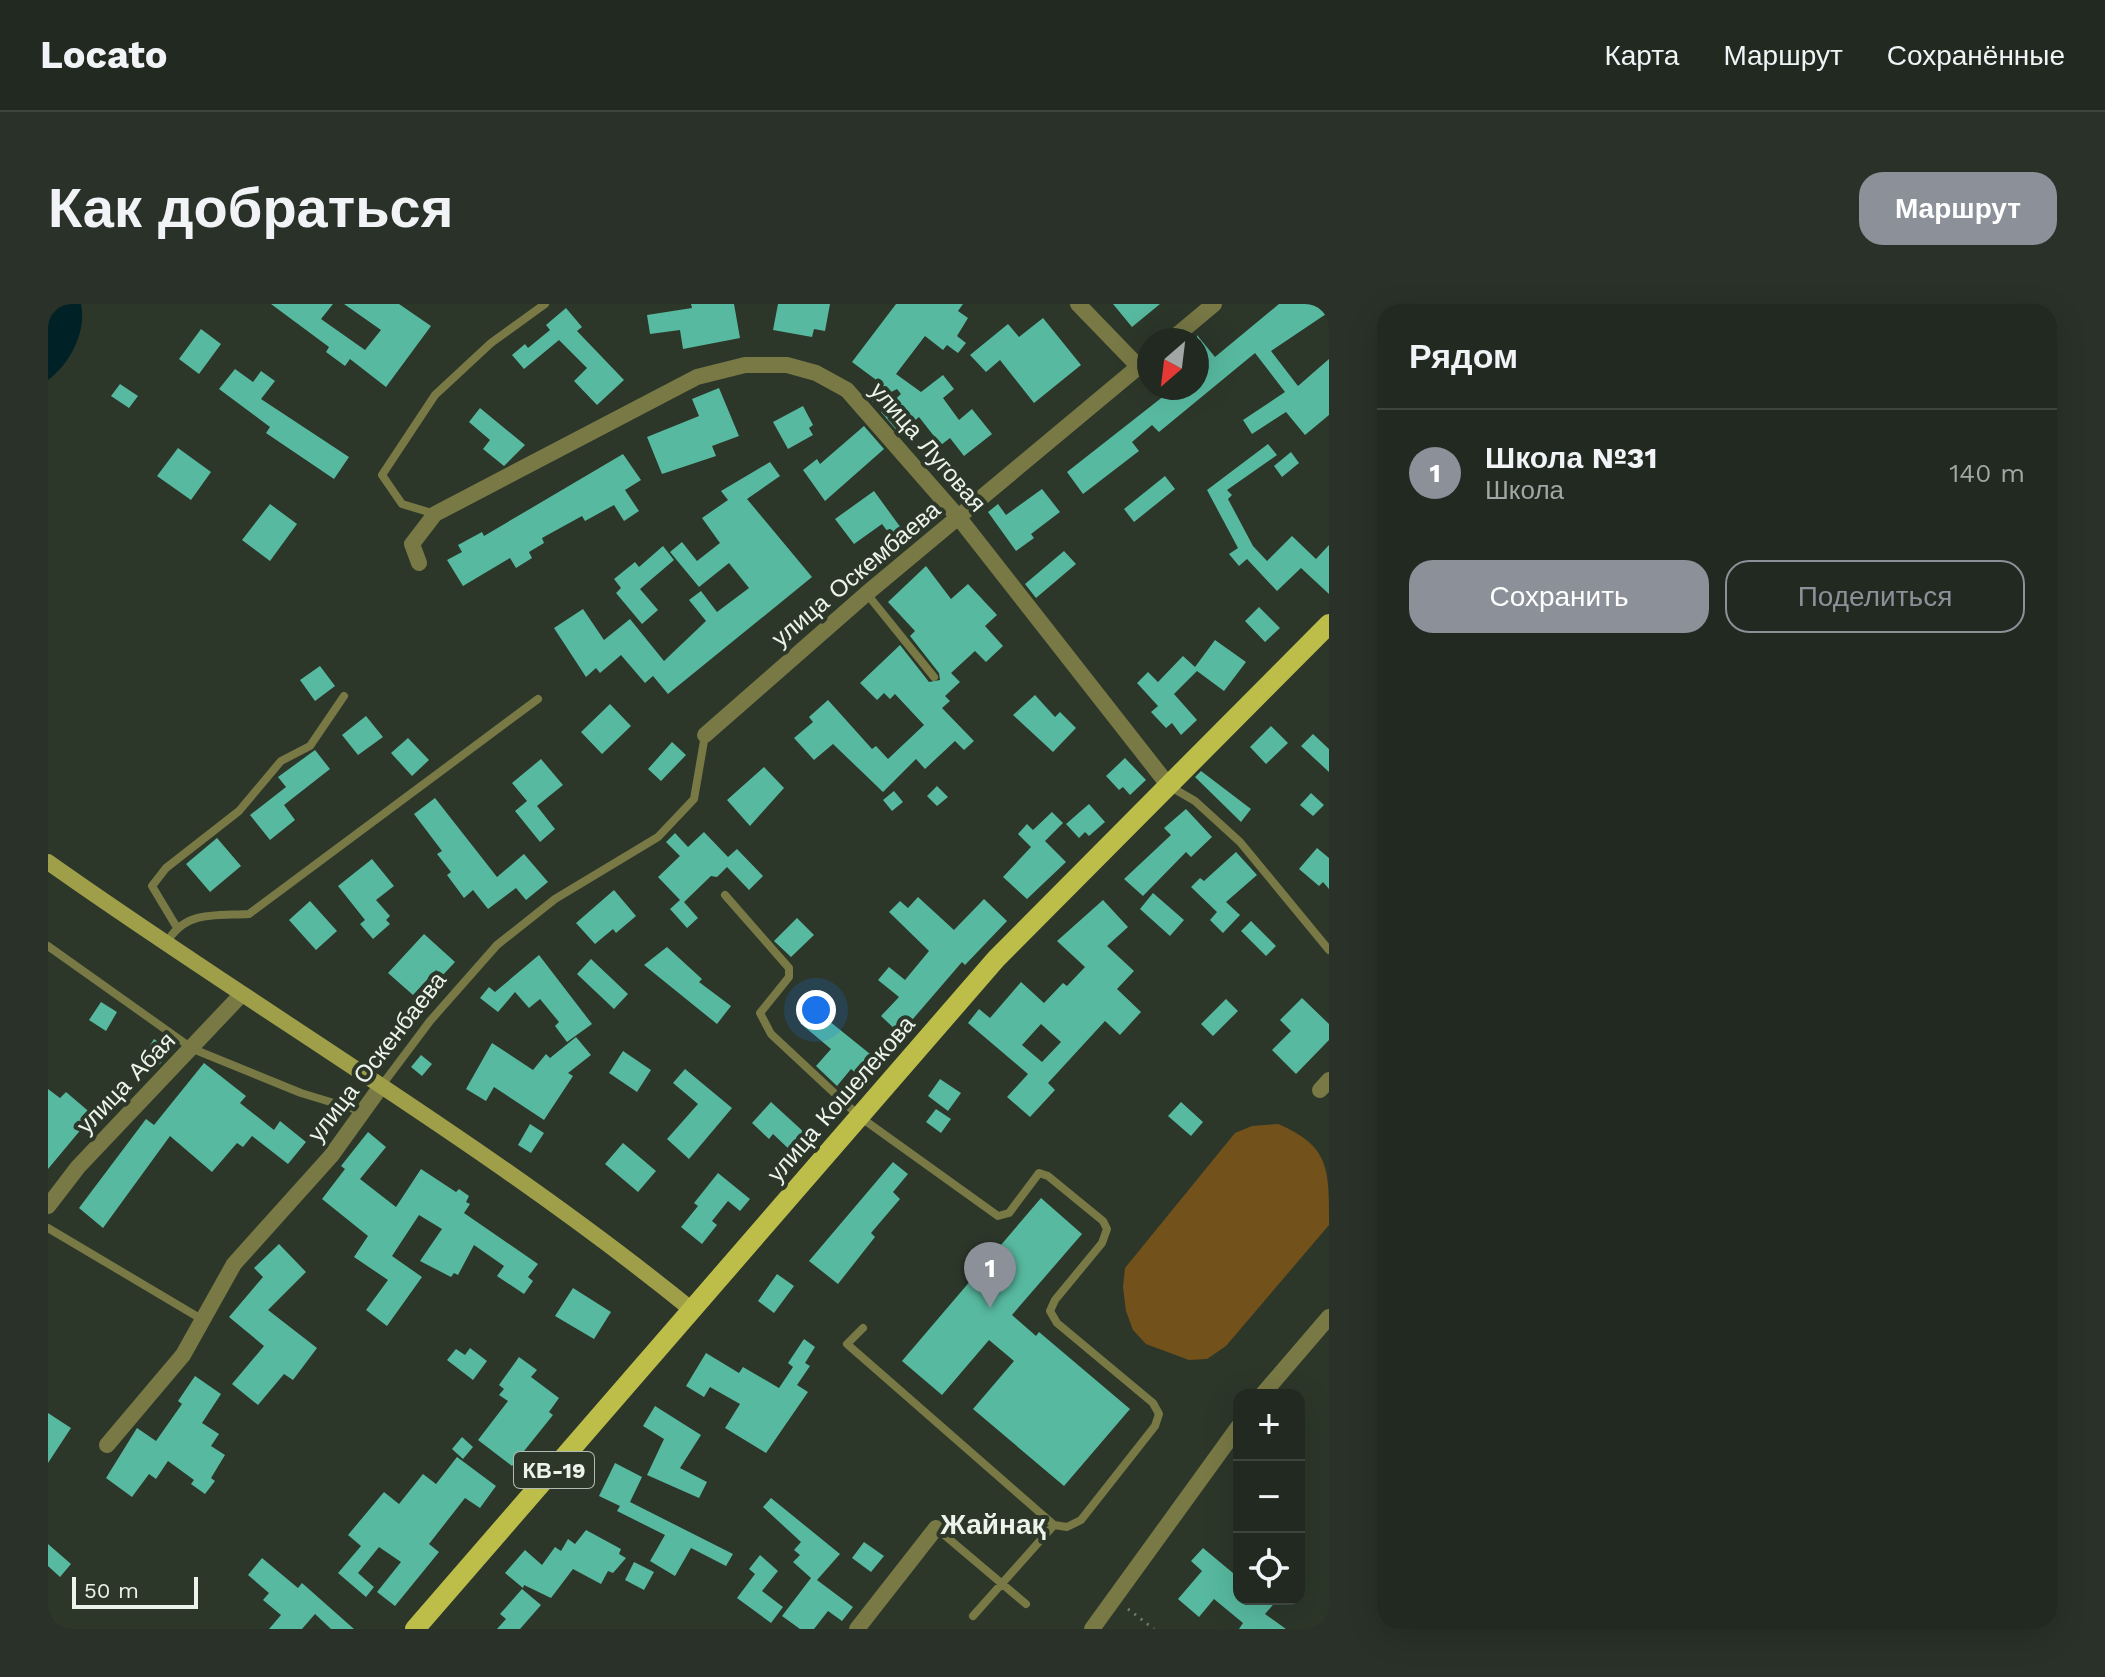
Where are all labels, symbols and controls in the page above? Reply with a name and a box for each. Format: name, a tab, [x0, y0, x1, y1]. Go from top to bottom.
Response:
text: Locato	[40, 33, 168, 77]
text: Карта	[1604, 39, 1679, 72]
text: Маршрут	[1723, 39, 1843, 72]
text: Сохранённые	[1887, 39, 2065, 72]
button: Маршрут	[1859, 172, 2057, 245]
text: Как добраться	[48, 175, 453, 241]
north arrow	[1137, 328, 1209, 400]
text: Рядом	[1409, 336, 1518, 376]
street label: улица Луговая	[864, 376, 992, 518]
text: Школа №31	[1485, 440, 1657, 475]
text: 1	[1429, 458, 1441, 488]
text: 140 m	[1949, 458, 2025, 488]
text: Школа	[1485, 475, 1564, 505]
street label: улица Оскембаева	[766, 495, 946, 653]
button: Сохранить	[1409, 560, 1709, 633]
button: Поделиться	[1725, 560, 2025, 633]
street label: улица Оскенбаева	[302, 966, 452, 1148]
your location	[796, 990, 836, 1030]
street label: улица Кошелекова	[761, 1010, 921, 1188]
street label: улица Абая	[71, 1027, 181, 1139]
pin: 1	[964, 1242, 1016, 1308]
map controls	[1233, 1389, 1305, 1605]
button: +	[1233, 1389, 1305, 1461]
road number: КВ-19	[514, 1452, 594, 1488]
button: −	[1233, 1461, 1305, 1533]
district label: Жайнақ	[940, 1508, 1046, 1541]
button: locate	[1233, 1533, 1305, 1605]
scale bar	[72, 1573, 198, 1609]
text: 50 m	[84, 1578, 139, 1603]

